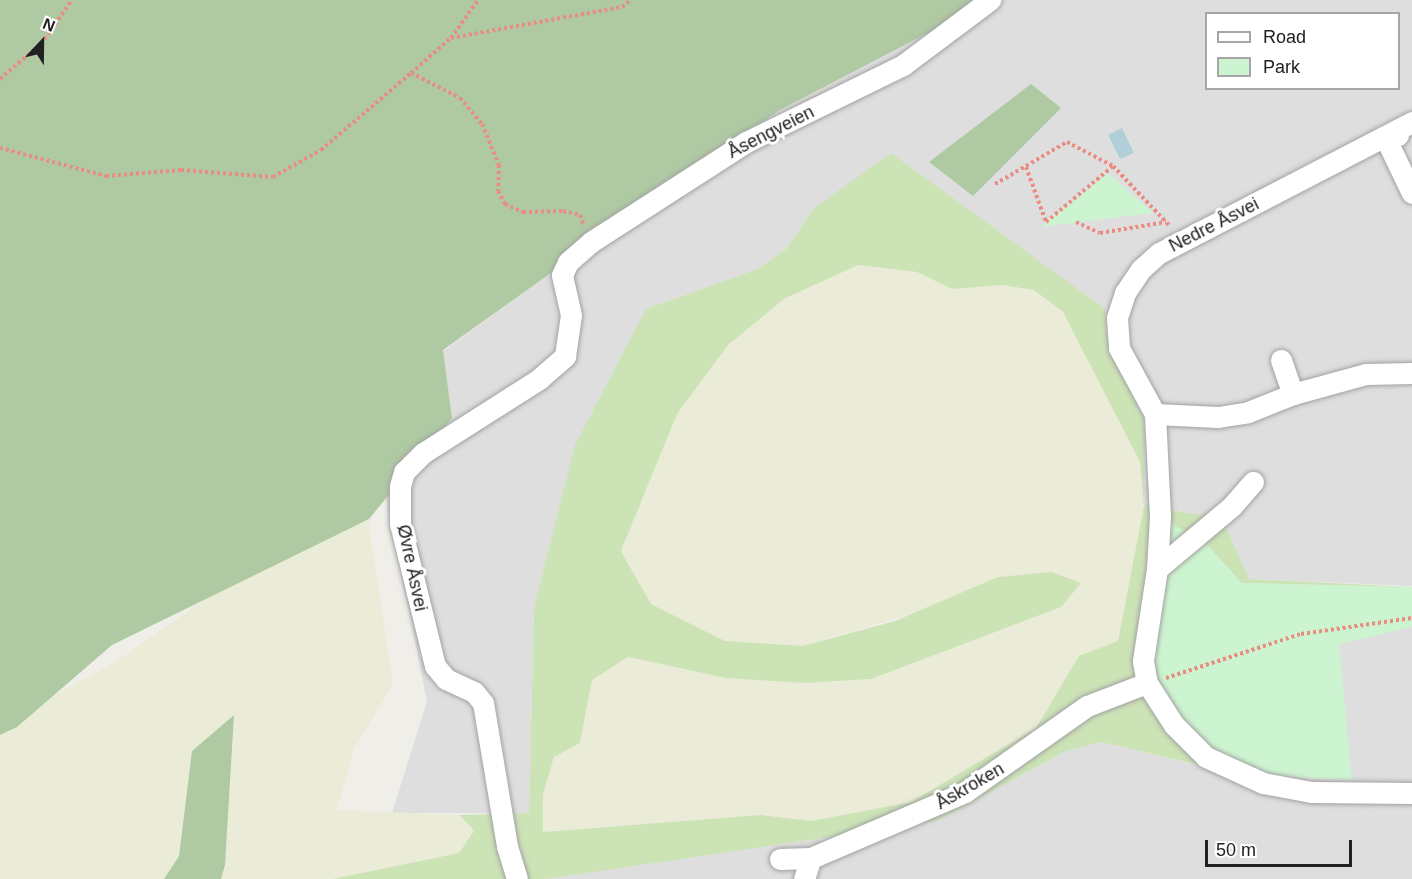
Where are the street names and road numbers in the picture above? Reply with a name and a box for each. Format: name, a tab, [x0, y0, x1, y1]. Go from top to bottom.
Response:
street label: Åsengveien	[724, 101, 818, 163]
street label: Nedre Åsvei	[1165, 193, 1263, 257]
street label: Øvre Åsvei	[392, 523, 432, 613]
street label: Åskroken	[932, 758, 1008, 814]

